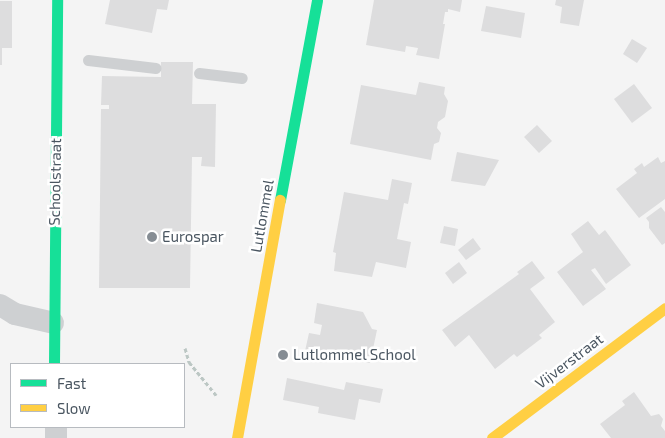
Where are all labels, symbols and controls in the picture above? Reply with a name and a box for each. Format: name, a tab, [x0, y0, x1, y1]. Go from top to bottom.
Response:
street label: Schoolstraat	[45, 138, 65, 226]
street label: Lutlommel	[247, 178, 277, 254]
place label: Eurospar	[162, 228, 224, 246]
marker: Eurospar	[146, 231, 158, 243]
street label: Vijverstraat	[532, 330, 606, 392]
place label: Lutlommel School	[293, 346, 416, 364]
marker: Lutlommel School	[277, 349, 289, 361]
legend	[10, 363, 185, 428]
text: Fast	[57, 374, 86, 392]
text: Slow	[57, 399, 91, 417]

